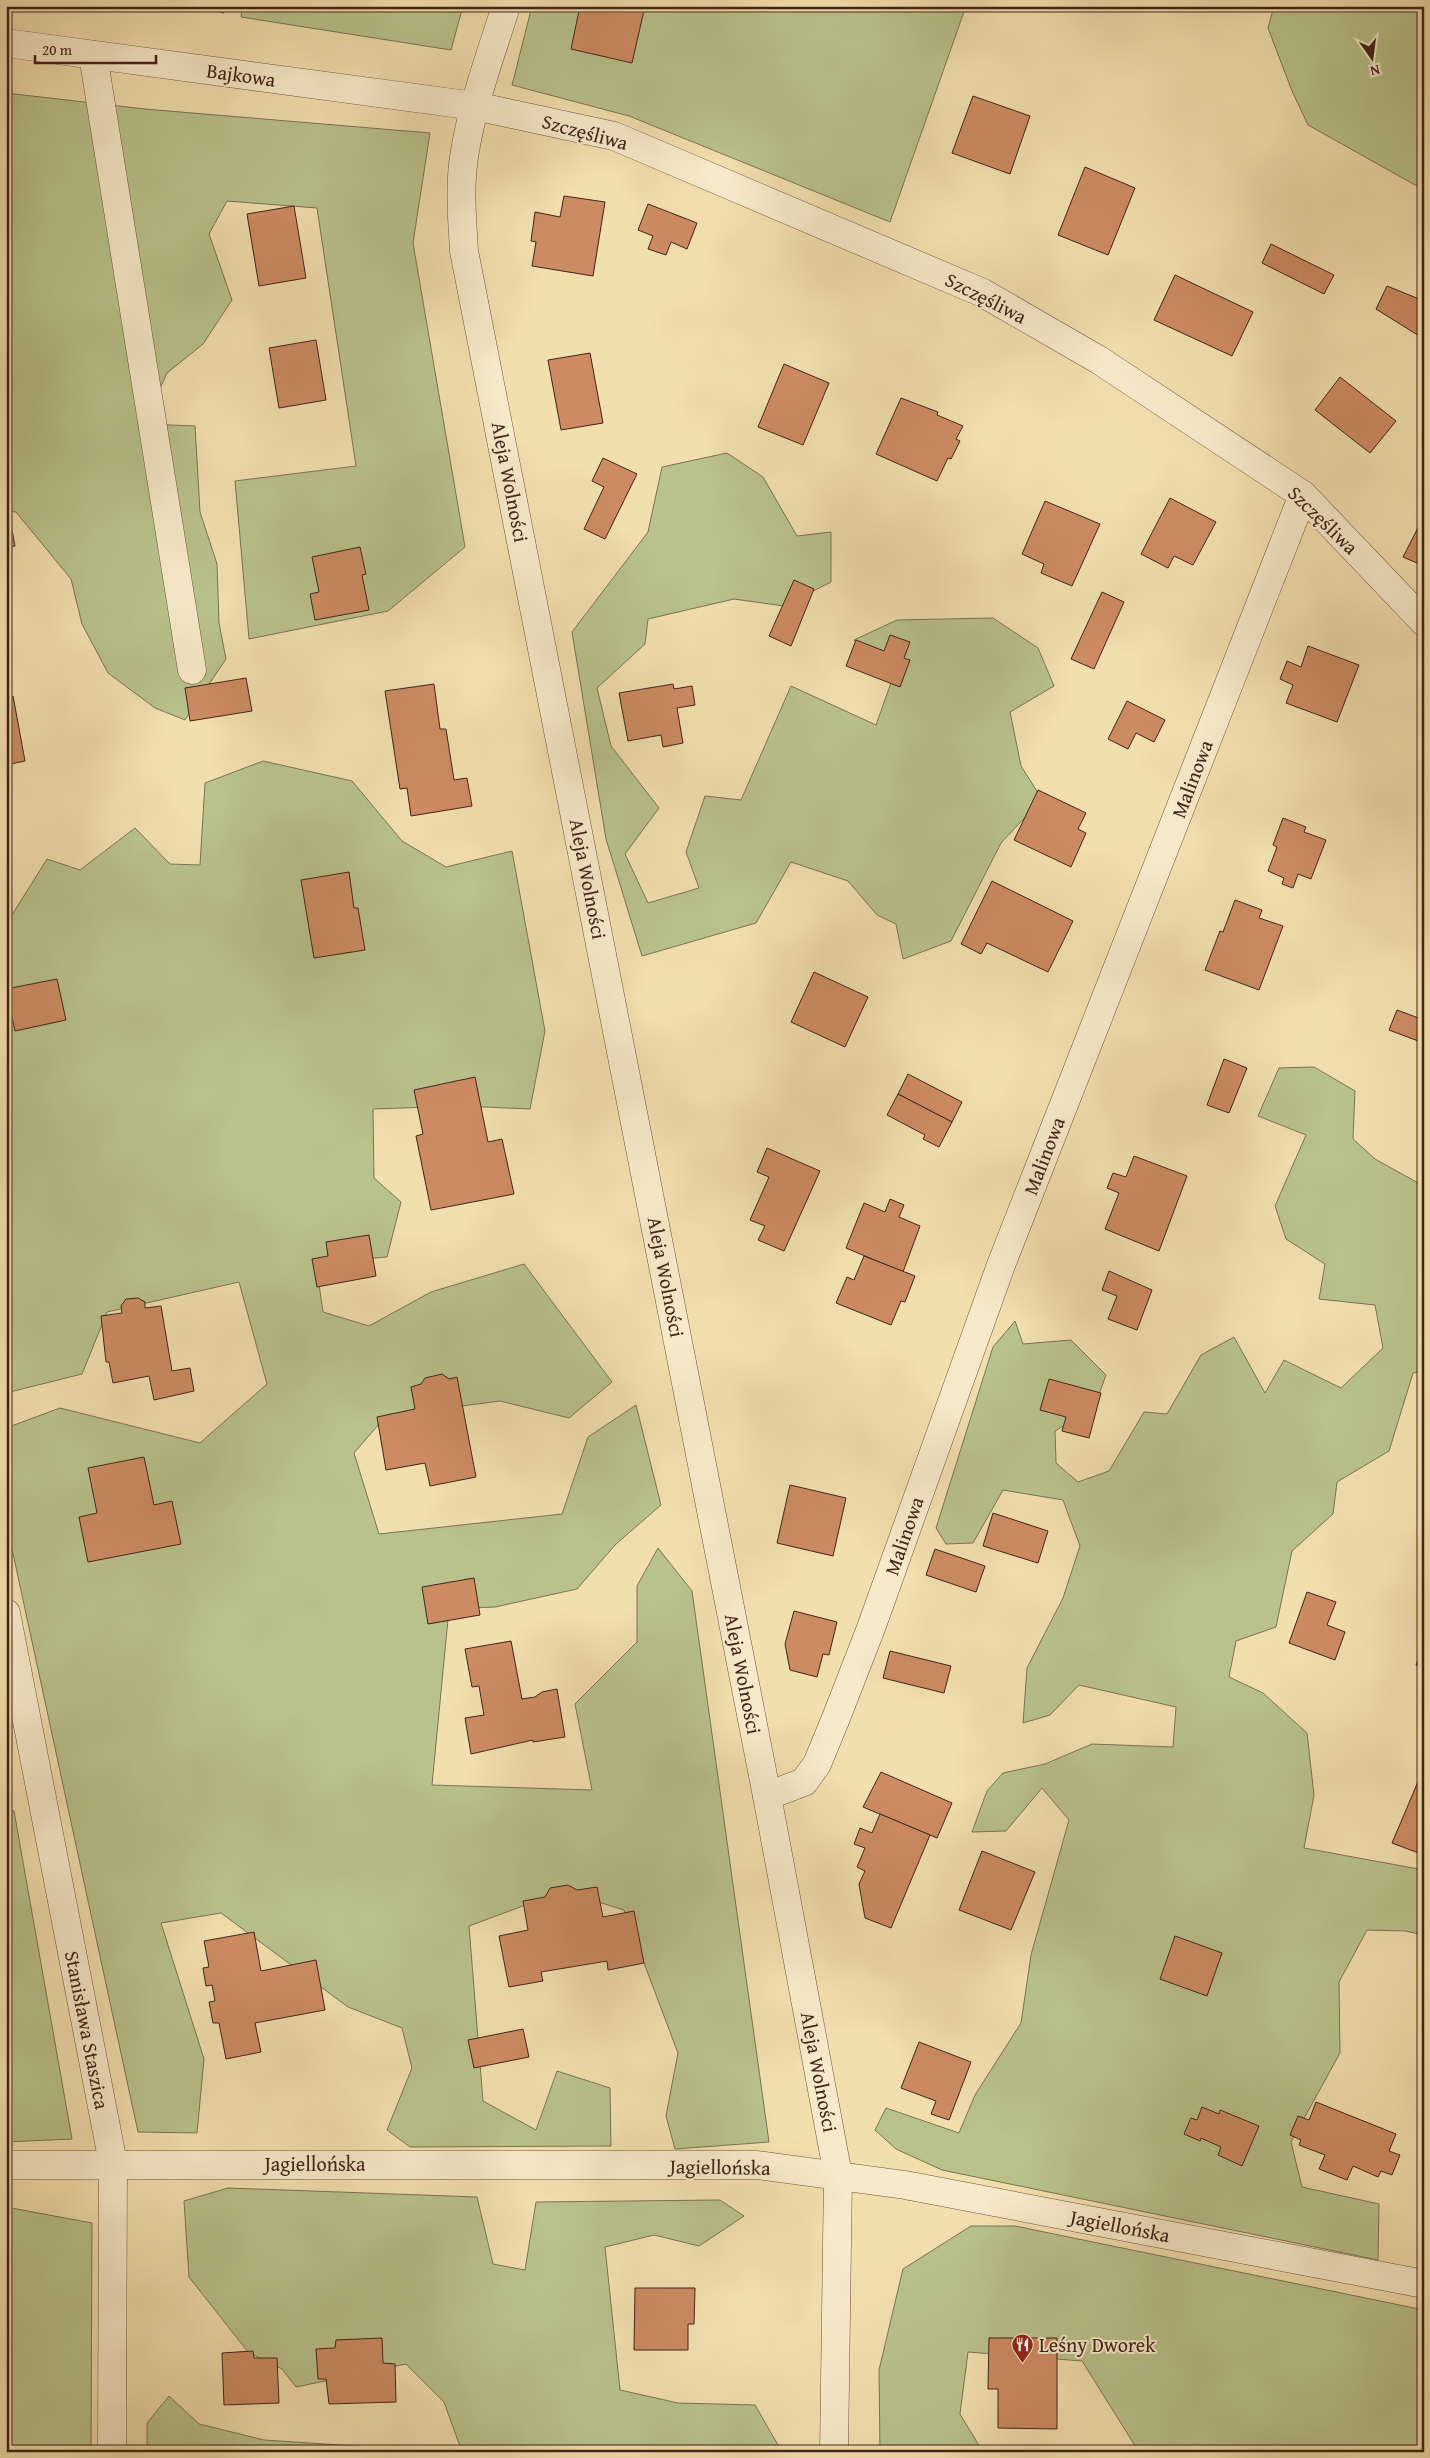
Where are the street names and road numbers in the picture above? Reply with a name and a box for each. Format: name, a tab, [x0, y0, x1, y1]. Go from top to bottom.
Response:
street label: Bajkowa	[205, 55, 278, 94]
street label: Szczęśliwa	[539, 106, 632, 157]
street label: Szczęśliwa	[940, 265, 1033, 331]
street label: Aleja Wolności	[485, 419, 536, 545]
street label: Szczęśliwa	[1282, 479, 1365, 561]
street label: Malinowa	[1163, 735, 1220, 822]
street label: Aleja Wolności	[563, 816, 614, 942]
street label: Malinowa	[1015, 1112, 1072, 1199]
street label: Aleja Wolności	[641, 1214, 692, 1340]
street label: Malinowa	[877, 1492, 931, 1579]
street label: Aleja Wolności	[718, 1611, 769, 1737]
street label: Stanisława Staszica	[58, 1948, 117, 2112]
street label: Aleja Wolności	[794, 2009, 845, 2135]
street label: Jagiellońska	[262, 2149, 366, 2178]
street label: Jagiellońska	[666, 2151, 771, 2182]
street label: Jagiellońska	[1065, 2201, 1173, 2249]

